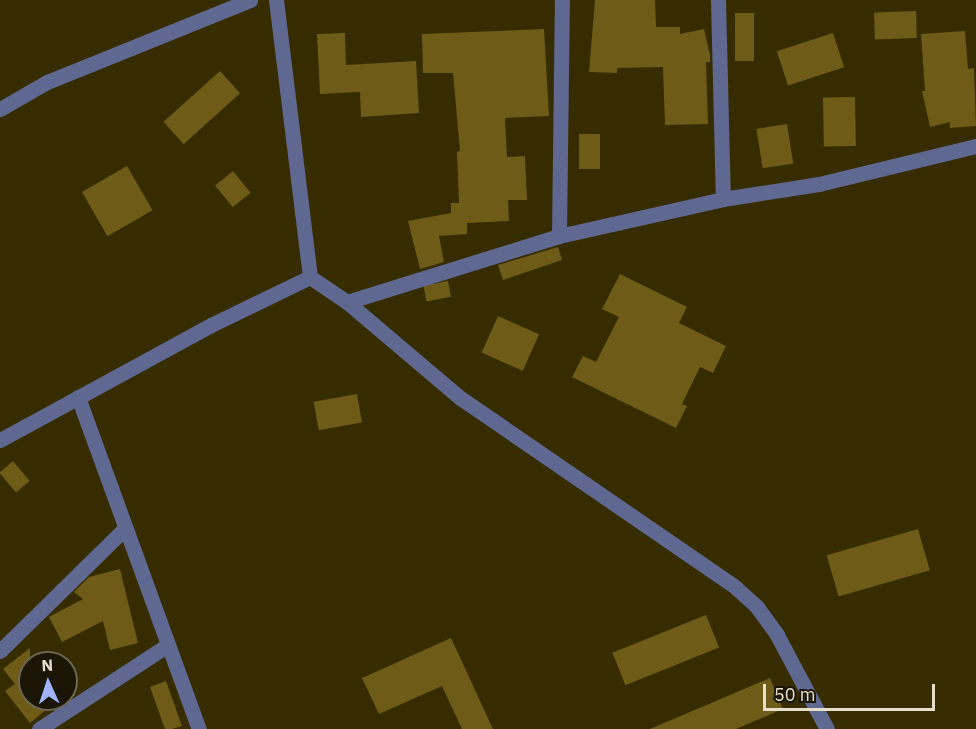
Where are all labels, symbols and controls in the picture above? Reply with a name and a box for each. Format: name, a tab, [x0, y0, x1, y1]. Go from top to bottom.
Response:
north arrow	[18, 651, 78, 711]
text: N	[41, 655, 53, 675]
scale bar	[766, 672, 938, 710]
text: 50 m	[774, 683, 816, 706]

